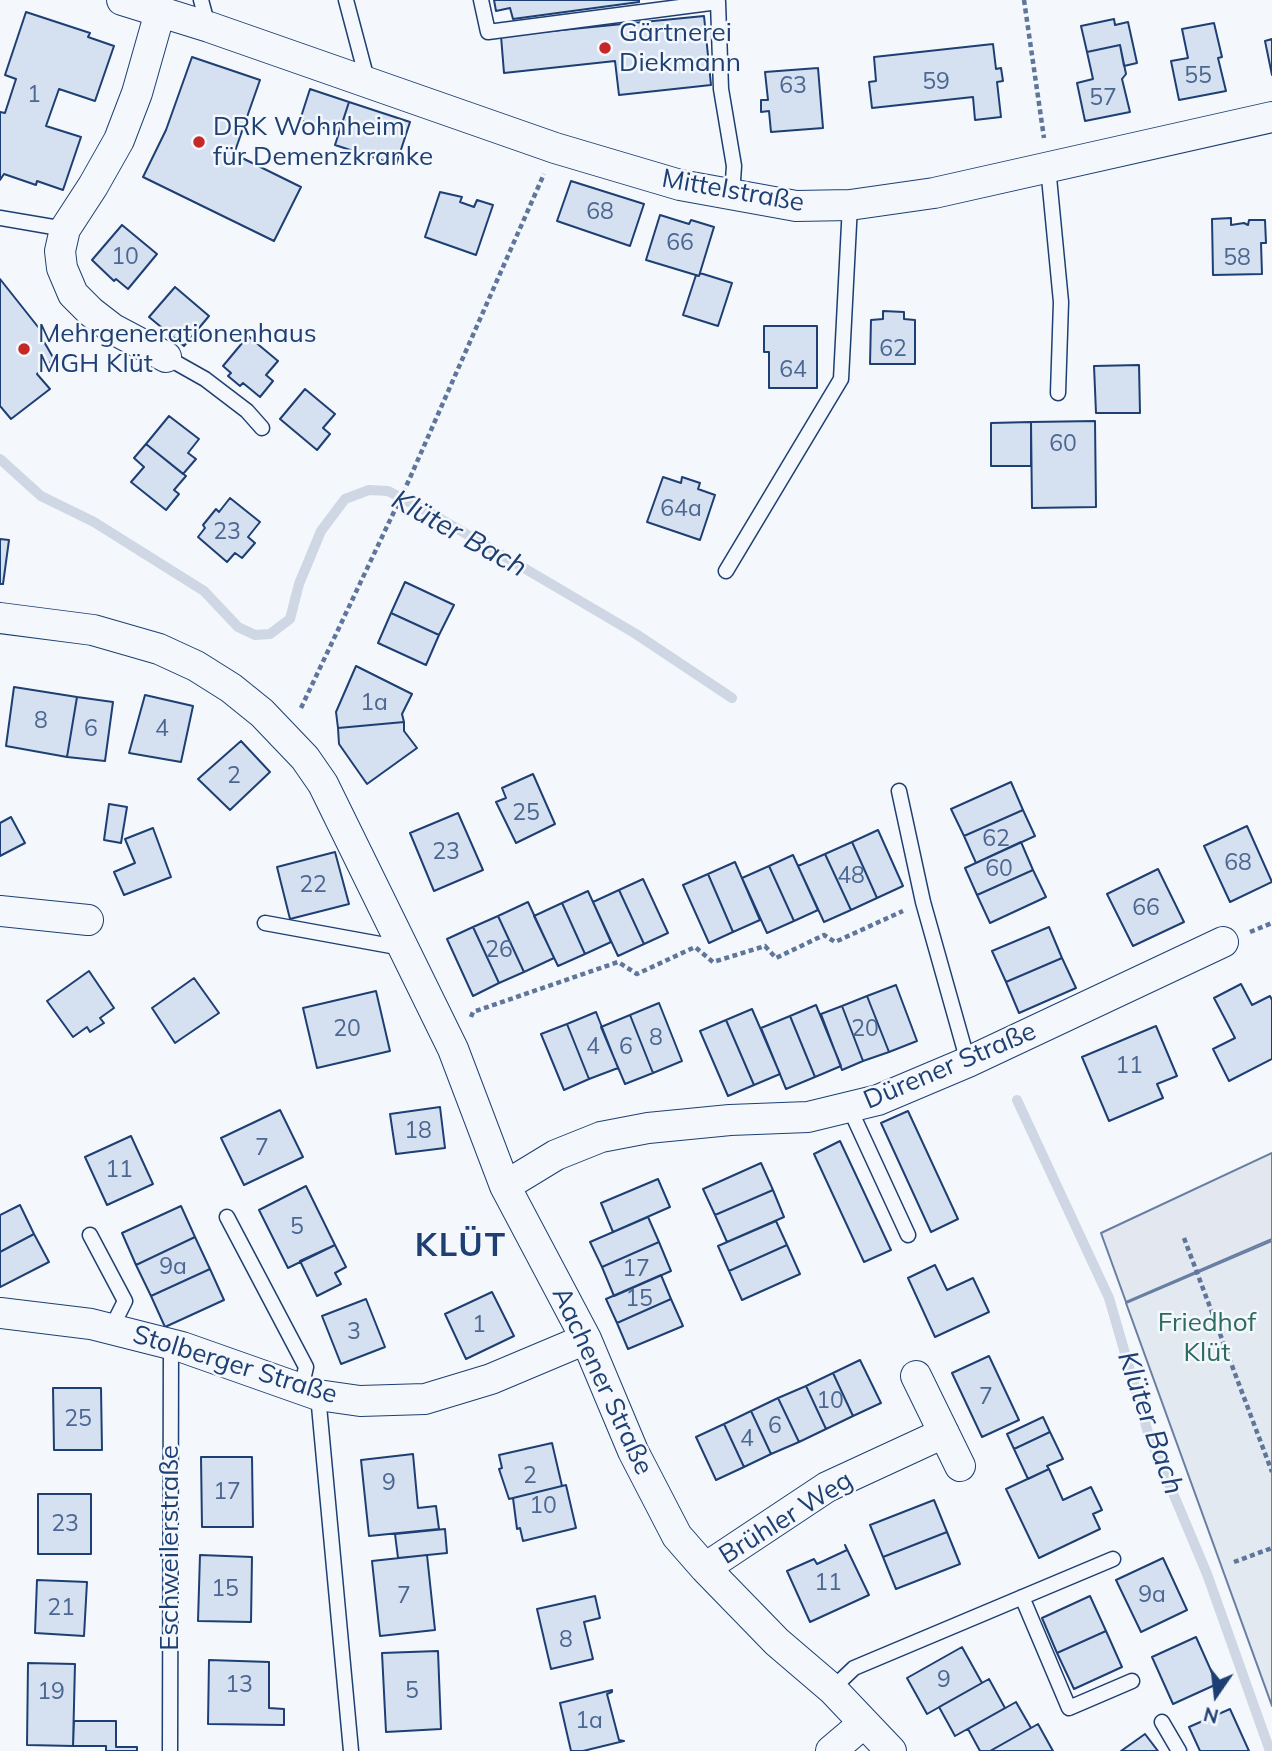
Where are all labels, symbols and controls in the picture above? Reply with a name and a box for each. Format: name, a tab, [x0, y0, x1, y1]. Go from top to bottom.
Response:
place label: Gärtnerei Diekmann	[619, 17, 741, 78]
marker: Gärtnerei Diekmann	[597, 40, 613, 56]
house number: 55	[1184, 62, 1212, 90]
house number: 59	[922, 68, 950, 96]
house number: 63	[779, 72, 807, 100]
house number: 1	[27, 81, 41, 109]
house number: 57	[1089, 84, 1117, 112]
place label: DRK Wohnheim für Demenzkranke	[213, 111, 433, 172]
marker: DRK Wohnheim für Demenzkranke	[191, 134, 207, 150]
street label: Mittelstraße	[659, 163, 807, 219]
house number: 68	[586, 198, 614, 226]
house number: 66	[666, 229, 694, 257]
house number: 10	[111, 243, 139, 271]
house number: 58	[1223, 244, 1251, 272]
place label: Mehrgenerationenhaus MGH Klüt	[38, 318, 317, 380]
house number: 62	[879, 335, 907, 363]
marker: Mehrgenerationenhaus MGH Klüt	[16, 341, 32, 357]
house number: 64	[779, 356, 807, 384]
house number: 60	[1049, 430, 1077, 458]
water label: Klüter Bach	[386, 483, 532, 585]
house number: 64a	[660, 495, 702, 523]
house number: 23	[213, 518, 241, 546]
house number: 1a	[360, 689, 388, 717]
house number: 8	[34, 707, 48, 735]
house number: 6	[84, 715, 98, 743]
house number: 4	[155, 715, 169, 743]
house number: 2	[227, 762, 241, 790]
house number: 25	[512, 799, 540, 827]
house number: 62	[982, 825, 1010, 853]
house number: 23	[432, 838, 460, 866]
house number: 68	[1224, 849, 1252, 877]
house number: 60	[985, 855, 1013, 883]
house number: 48	[837, 862, 865, 890]
house number: 22	[299, 871, 327, 899]
house number: 66	[1132, 894, 1160, 922]
house number: 26	[485, 936, 513, 964]
house number: 20	[333, 1015, 361, 1043]
house number: 20	[851, 1015, 879, 1043]
street label: Dürener Straße	[859, 1016, 1041, 1116]
house number: 8	[649, 1024, 663, 1052]
house number: 4	[586, 1033, 600, 1061]
house number: 6	[619, 1033, 633, 1061]
house number: 11	[1115, 1052, 1143, 1080]
house number: 18	[404, 1117, 432, 1145]
house number: 7	[255, 1134, 269, 1162]
house number: 11	[105, 1156, 133, 1184]
house number: 5	[290, 1213, 304, 1241]
district label: KLÜT	[415, 1226, 507, 1266]
house number: 9a	[159, 1253, 187, 1281]
house number: 17	[622, 1255, 650, 1283]
street label: Aachener Straße	[545, 1282, 659, 1480]
house number: 15	[625, 1285, 653, 1313]
park label: Friedhof Klüt	[1158, 1307, 1256, 1368]
house number: 1	[472, 1311, 486, 1339]
house number: 3	[347, 1318, 361, 1346]
street label: Stolberger Straße	[129, 1319, 341, 1411]
water label: Klüter Bach	[1110, 1347, 1190, 1499]
house number: 7	[979, 1383, 993, 1411]
house number: 10	[816, 1387, 844, 1415]
house number: 25	[64, 1405, 92, 1433]
house number: 6	[768, 1412, 782, 1440]
house number: 4	[740, 1425, 754, 1453]
street label: Eschweilerstraße	[154, 1445, 186, 1651]
house number: 2	[523, 1462, 537, 1490]
street label: Brühler Weg	[714, 1465, 858, 1571]
house number: 9	[382, 1469, 396, 1497]
house number: 17	[213, 1478, 241, 1506]
house number: 10	[529, 1492, 557, 1520]
house number: 23	[51, 1510, 79, 1538]
house number: 11	[814, 1569, 842, 1597]
house number: 15	[211, 1575, 239, 1603]
house number: 9a	[1138, 1581, 1166, 1609]
house number: 7	[397, 1582, 411, 1610]
house number: 21	[47, 1594, 75, 1622]
house number: 8	[559, 1626, 573, 1654]
north arrow	[1181, 1660, 1251, 1730]
house number: 9	[937, 1666, 951, 1694]
house number: 13	[225, 1671, 253, 1699]
house number: 5	[405, 1677, 419, 1705]
house number: 19	[37, 1678, 65, 1706]
text: N	[1201, 1702, 1221, 1729]
house number: 1a	[575, 1707, 603, 1735]

